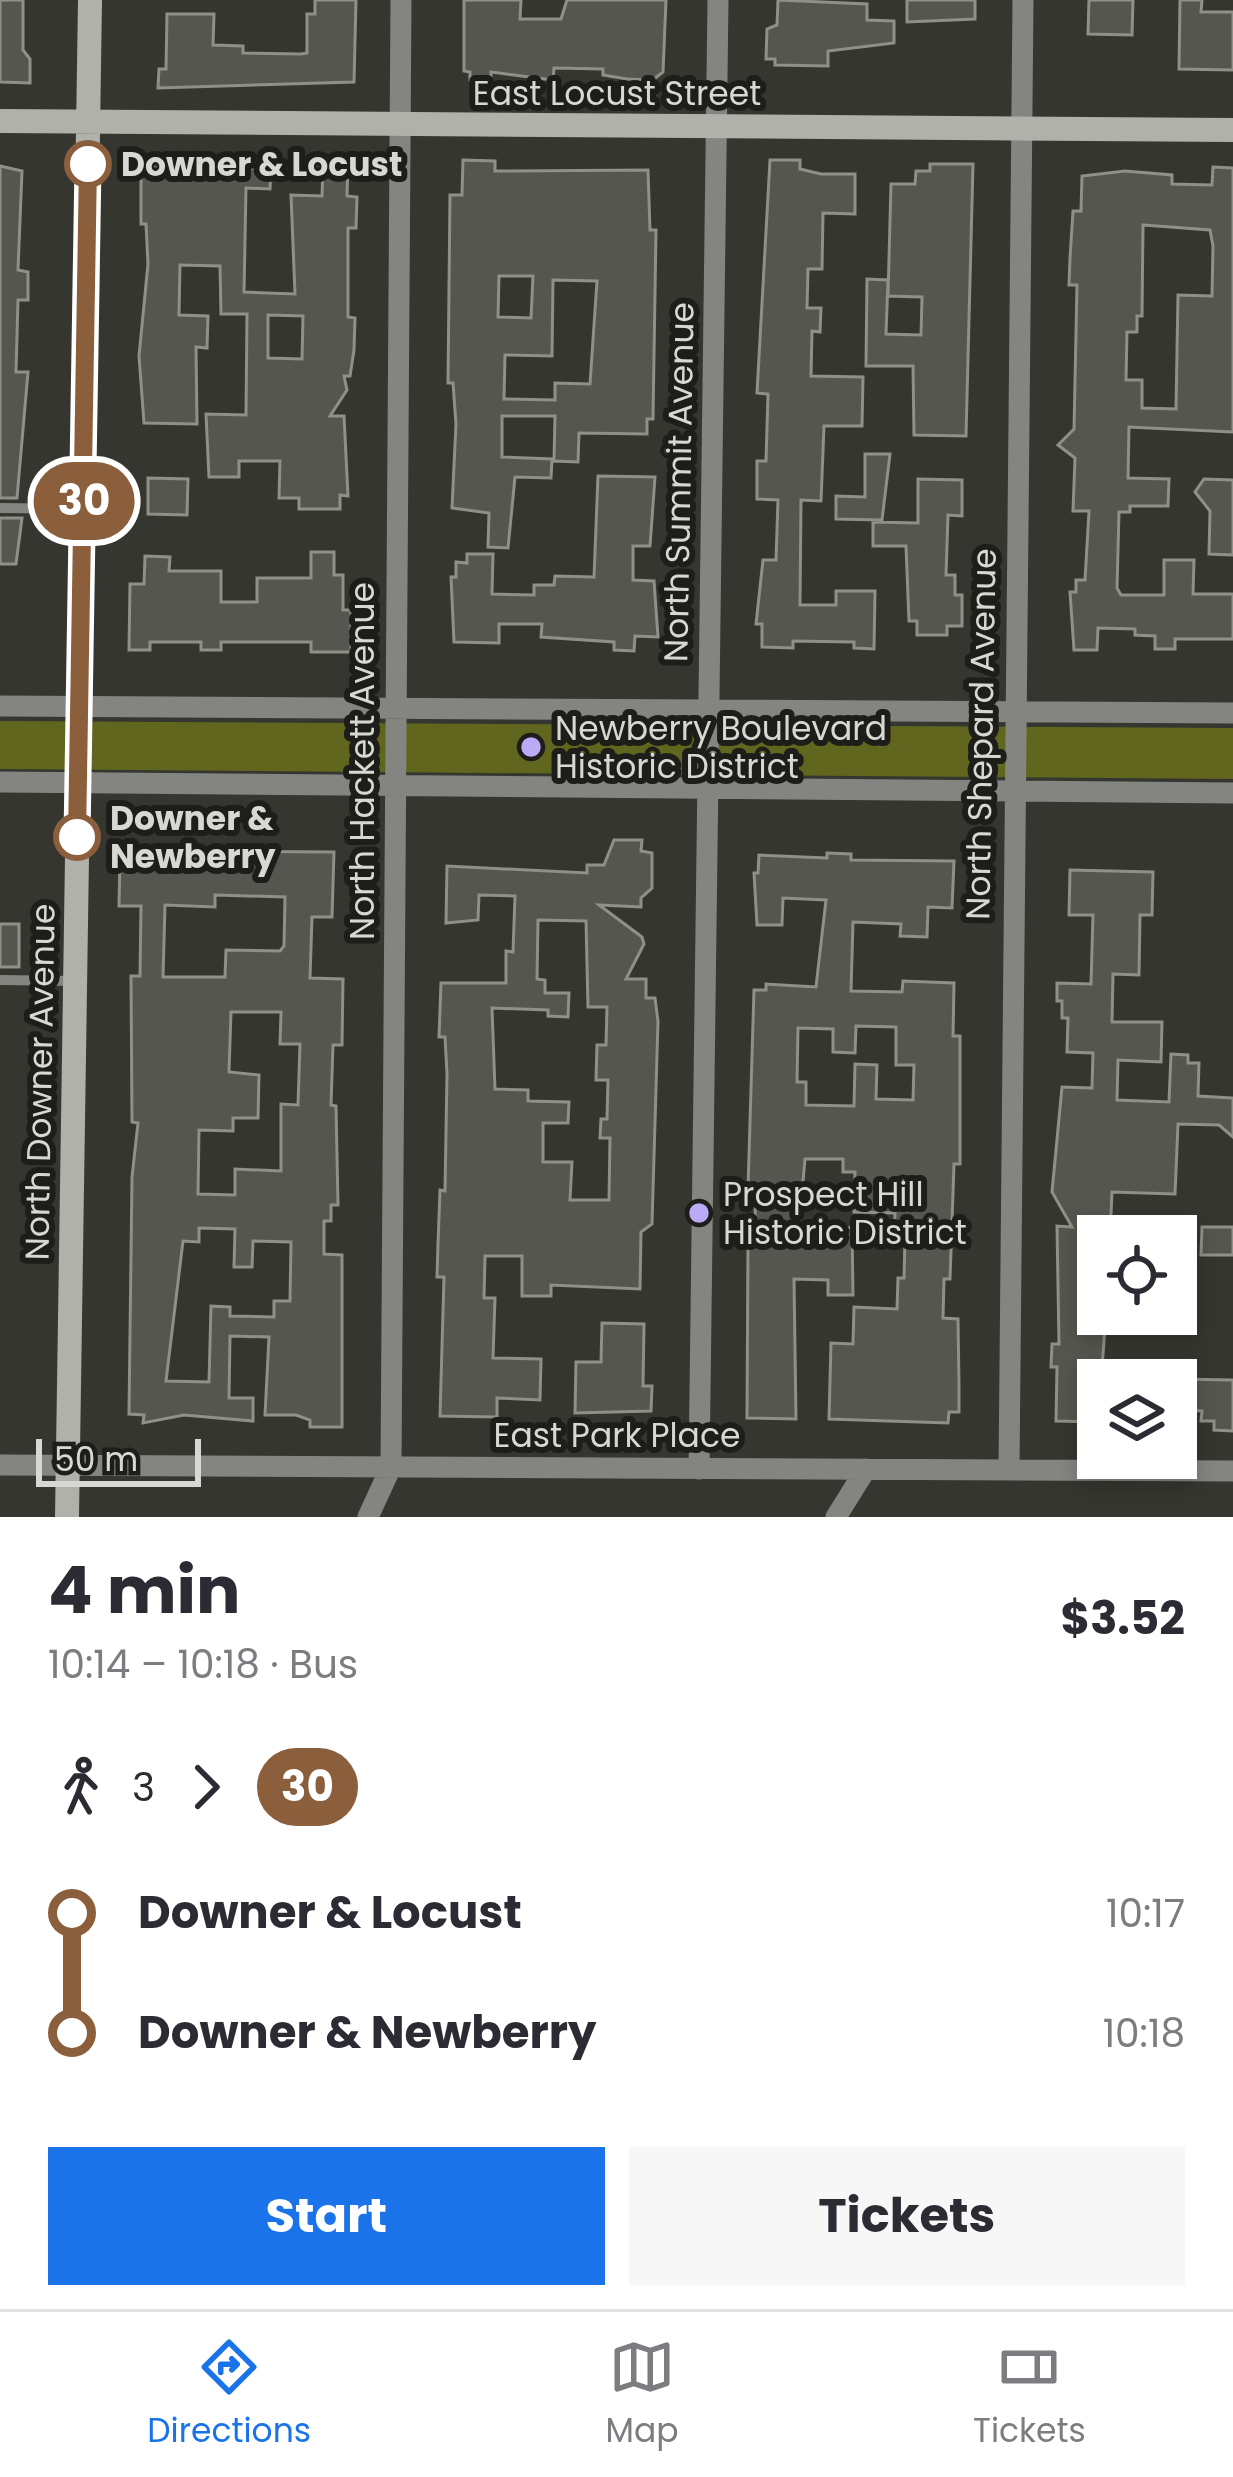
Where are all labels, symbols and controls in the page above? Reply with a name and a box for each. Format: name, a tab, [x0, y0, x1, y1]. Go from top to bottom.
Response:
street label: East Locust Street	[473, 70, 761, 117]
place label: Downer & Locust	[121, 141, 402, 188]
marker: Downer & Locust	[66, 142, 110, 186]
street label: North Summit Avenue	[652, 302, 706, 662]
line badge: 30	[30, 462, 138, 540]
text: 30	[58, 471, 110, 530]
street label: North Shepard Avenue	[954, 548, 1008, 920]
street label: North Hackett Avenue	[339, 582, 386, 940]
place label: Newberry Boulevard Historic District	[555, 705, 887, 790]
marker: Newberry Boulevard Historic District	[518, 734, 544, 760]
place label: Downer & Newberry	[110, 795, 276, 880]
marker: Downer & Newberry	[55, 815, 99, 859]
street label: North Downer Avenue	[13, 903, 67, 1261]
place label: Prospect Hill Historic District	[723, 1171, 967, 1256]
marker: Prospect Hill Historic District	[686, 1200, 712, 1226]
map controls	[1077, 1215, 1197, 1479]
button: locate	[1077, 1215, 1197, 1335]
button: layers	[1077, 1359, 1197, 1479]
street label: East Park Place	[494, 1412, 740, 1459]
scale bar	[36, 1433, 201, 1486]
text: 50 m	[54, 1436, 138, 1483]
text: 4 min	[48, 1544, 241, 1636]
text: $3.52	[1061, 1587, 1185, 1650]
text: 10:14 – 10:18 · Bus	[48, 1637, 358, 1692]
icon: walk	[48, 1754, 114, 1820]
icon: forward	[173, 1754, 239, 1820]
text: 30	[281, 1757, 334, 1816]
text: 3	[132, 1760, 155, 1815]
text: Downer & Locust	[138, 1881, 522, 1944]
text: 10:17	[1106, 1886, 1185, 1941]
text: Downer & Newberry	[138, 2001, 596, 2064]
text: 10:18	[1103, 2006, 1185, 2061]
button: Start	[48, 2147, 605, 2285]
button: Tickets	[629, 2147, 1185, 2285]
tab: Directions	[147, 2334, 311, 2456]
tab: Map	[606, 2334, 679, 2456]
tab: Tickets	[973, 2334, 1086, 2456]

